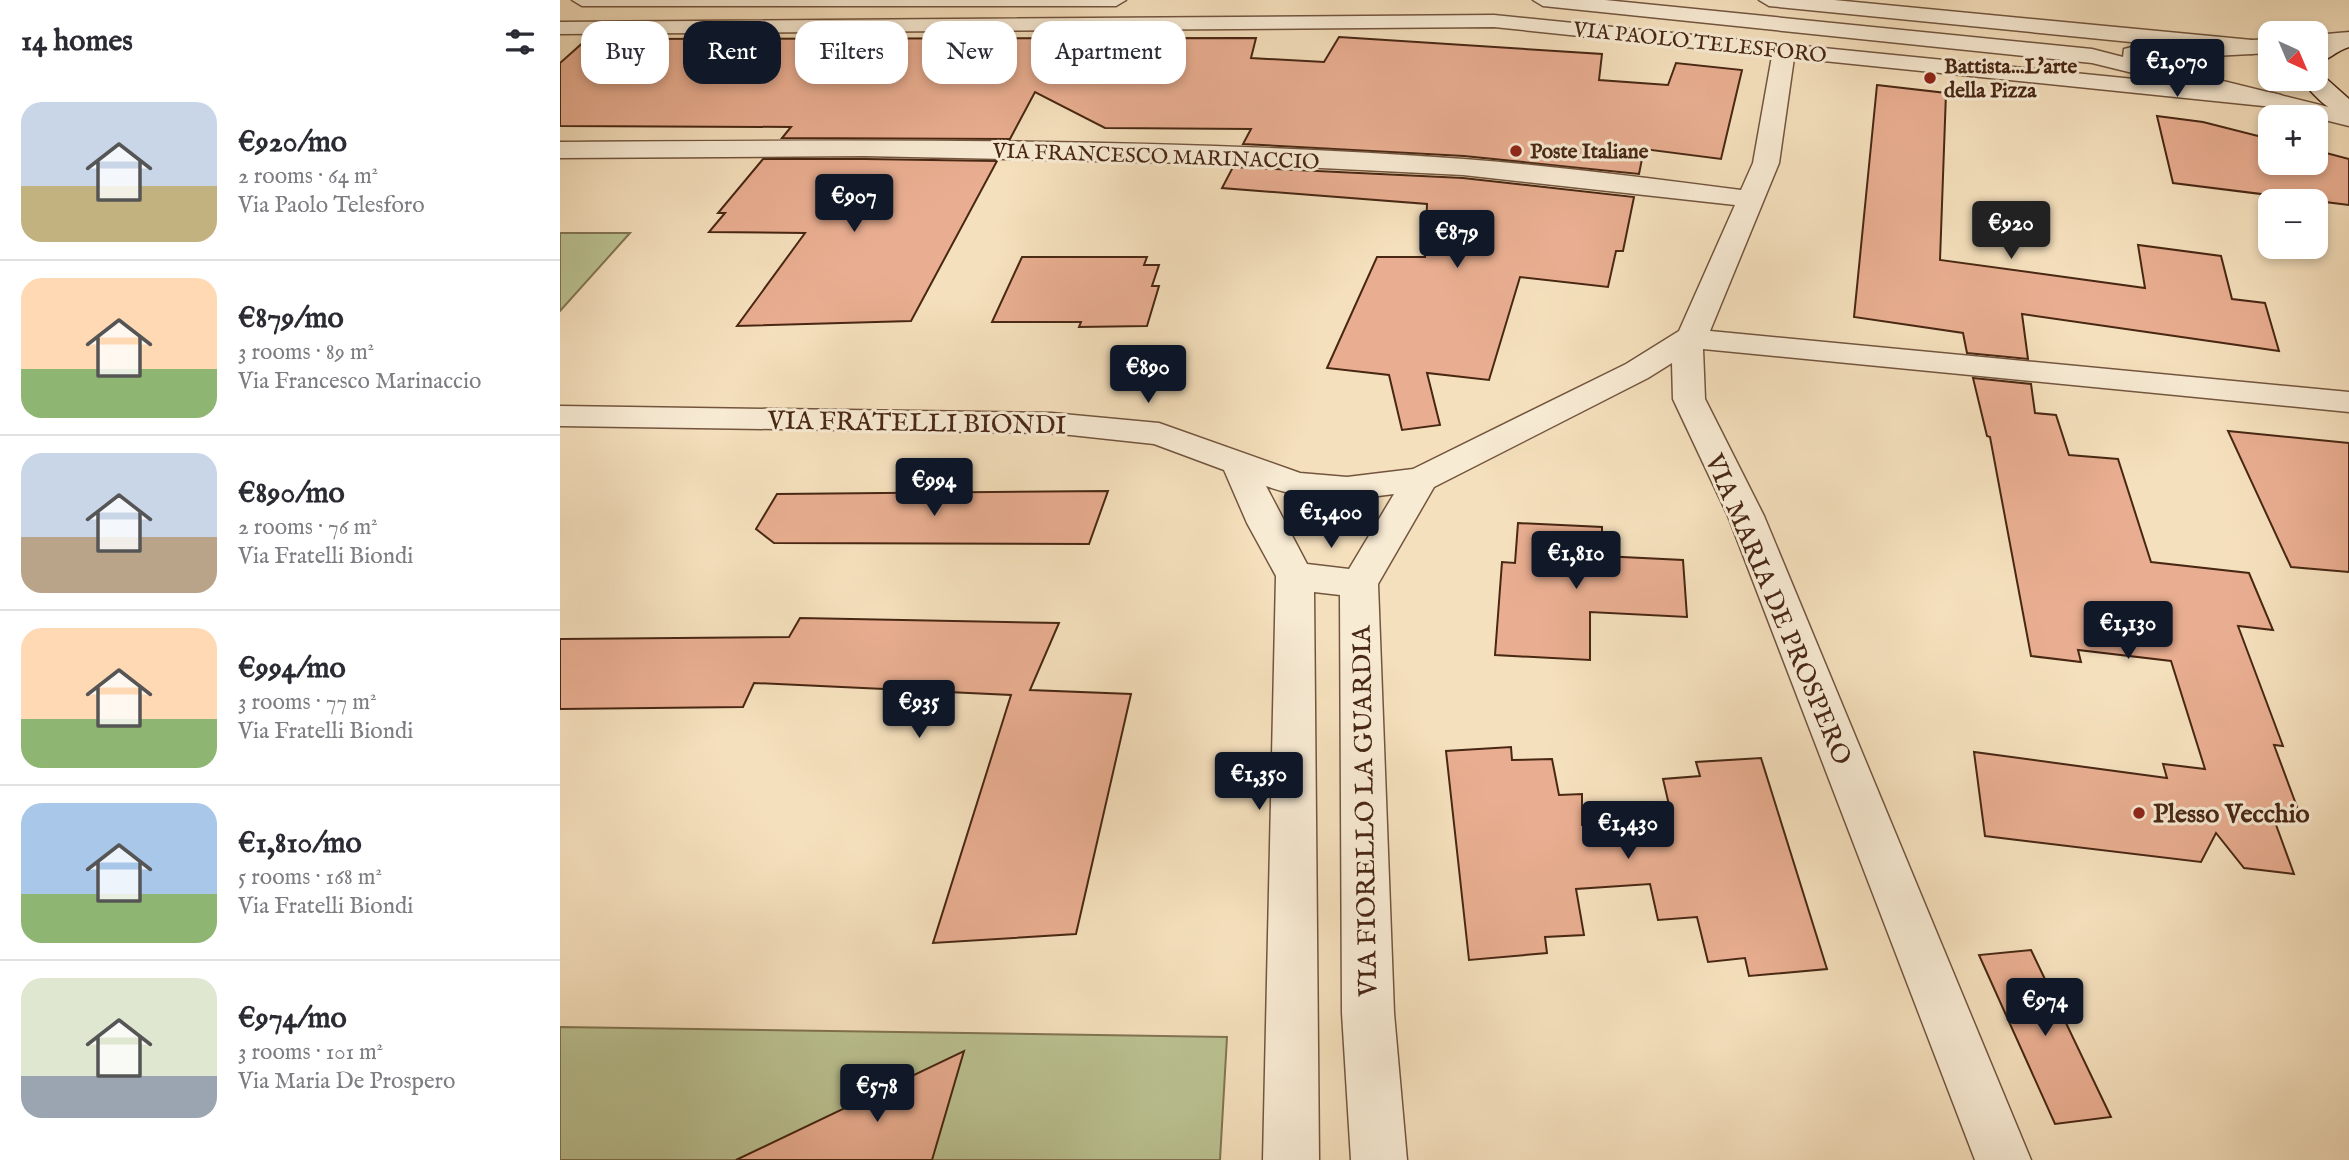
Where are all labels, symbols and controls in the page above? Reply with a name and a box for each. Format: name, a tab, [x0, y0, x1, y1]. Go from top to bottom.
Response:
street label: VIA PAOLO TELESFORO	[1571, 17, 1828, 70]
chip: Buy	[581, 21, 669, 84]
chip: Rent	[683, 21, 781, 84]
chip: Filters	[795, 21, 908, 84]
chip: New	[922, 21, 1017, 84]
chip: Apartment	[1031, 21, 1186, 84]
north arrow	[2258, 21, 2328, 91]
map controls	[2258, 21, 2328, 259]
text: 14 homes	[21, 23, 133, 61]
icon: filters	[501, 23, 539, 61]
pin: €1,070	[2120, 40, 2234, 99]
text: €1,070	[2146, 47, 2208, 76]
place label: Battista...L'arte della Pizza	[1944, 54, 2078, 105]
marker: Battista...L'arte della Pizza	[1922, 70, 1938, 86]
button: +	[2258, 105, 2328, 175]
text: €920/mo	[238, 124, 347, 162]
icon: home	[77, 130, 161, 214]
street label: VIA FRANCESCO MARINACCIO	[991, 138, 1320, 177]
place label: Poste Italiane	[1530, 139, 1649, 166]
marker: Poste Italiane	[1508, 143, 1524, 159]
text: 2 rooms · 64 m²	[238, 162, 378, 191]
pin: €907	[813, 174, 895, 234]
text: €907	[831, 182, 877, 211]
button: −	[2258, 189, 2328, 259]
text: Via Paolo Telesforo	[238, 191, 425, 220]
pin: €920	[1970, 202, 2052, 261]
text: €920	[1988, 209, 2034, 238]
pin: €879	[1416, 210, 1498, 270]
text: €879	[1435, 218, 1479, 247]
text: €879/mo	[238, 300, 344, 338]
icon: home	[77, 306, 161, 390]
text: 3 rooms · 89 m²	[238, 338, 374, 367]
pin: €890	[1107, 346, 1189, 405]
text: €890	[1126, 353, 1170, 382]
text: Via Francesco Marinaccio	[238, 367, 481, 396]
street label: VIA FRATELLI BIONDI	[766, 404, 1067, 443]
street label: VIA MARIA DE PROSPERO	[1697, 448, 1858, 770]
pin: €994	[893, 458, 975, 518]
text: €994	[912, 466, 956, 495]
text: €890/mo	[238, 475, 345, 513]
icon: home	[77, 481, 161, 565]
pin: €1,400	[1274, 490, 1388, 550]
text: €1,400	[1300, 498, 1362, 527]
text: 2 rooms · 76 m²	[238, 513, 378, 542]
pin: €1,810	[1519, 532, 1633, 591]
text: €1,810	[1548, 539, 1604, 568]
text: Via Fratelli Biondi	[238, 542, 413, 571]
pin: €1,130	[2071, 602, 2185, 661]
text: €1,130	[2100, 609, 2156, 638]
street label: VIA FIORELLO LA GUARDIA	[1346, 623, 1385, 998]
text: €994/mo	[238, 650, 346, 688]
icon: home	[77, 656, 161, 740]
pin: €935	[878, 680, 960, 740]
text: 3 rooms · 77 m²	[238, 688, 377, 717]
text: €935	[899, 688, 939, 717]
text: Via Fratelli Biondi	[238, 717, 413, 746]
pin: €1,350	[1202, 752, 1316, 812]
text: €1,350	[1231, 760, 1287, 789]
place label: Plesso Vecchio	[2153, 798, 2310, 831]
pin: €1,430	[1571, 802, 1685, 861]
marker: Plesso Vecchio	[2131, 805, 2147, 821]
text: €1,430	[1598, 809, 1658, 838]
text: €1,810/mo	[238, 825, 362, 863]
icon: home	[77, 831, 161, 915]
text: 5 rooms · 168 m²	[238, 863, 382, 892]
text: Via Fratelli Biondi	[238, 892, 413, 921]
pin: €974	[2004, 978, 2086, 1038]
text: €974	[2022, 986, 2068, 1015]
text: €974/mo	[238, 1000, 347, 1038]
icon: home	[77, 1006, 161, 1090]
text: 3 rooms · 101 m²	[238, 1038, 383, 1067]
pin: €578	[836, 1064, 918, 1124]
text: Via Maria De Prospero	[238, 1067, 455, 1096]
text: €578	[856, 1072, 898, 1101]

